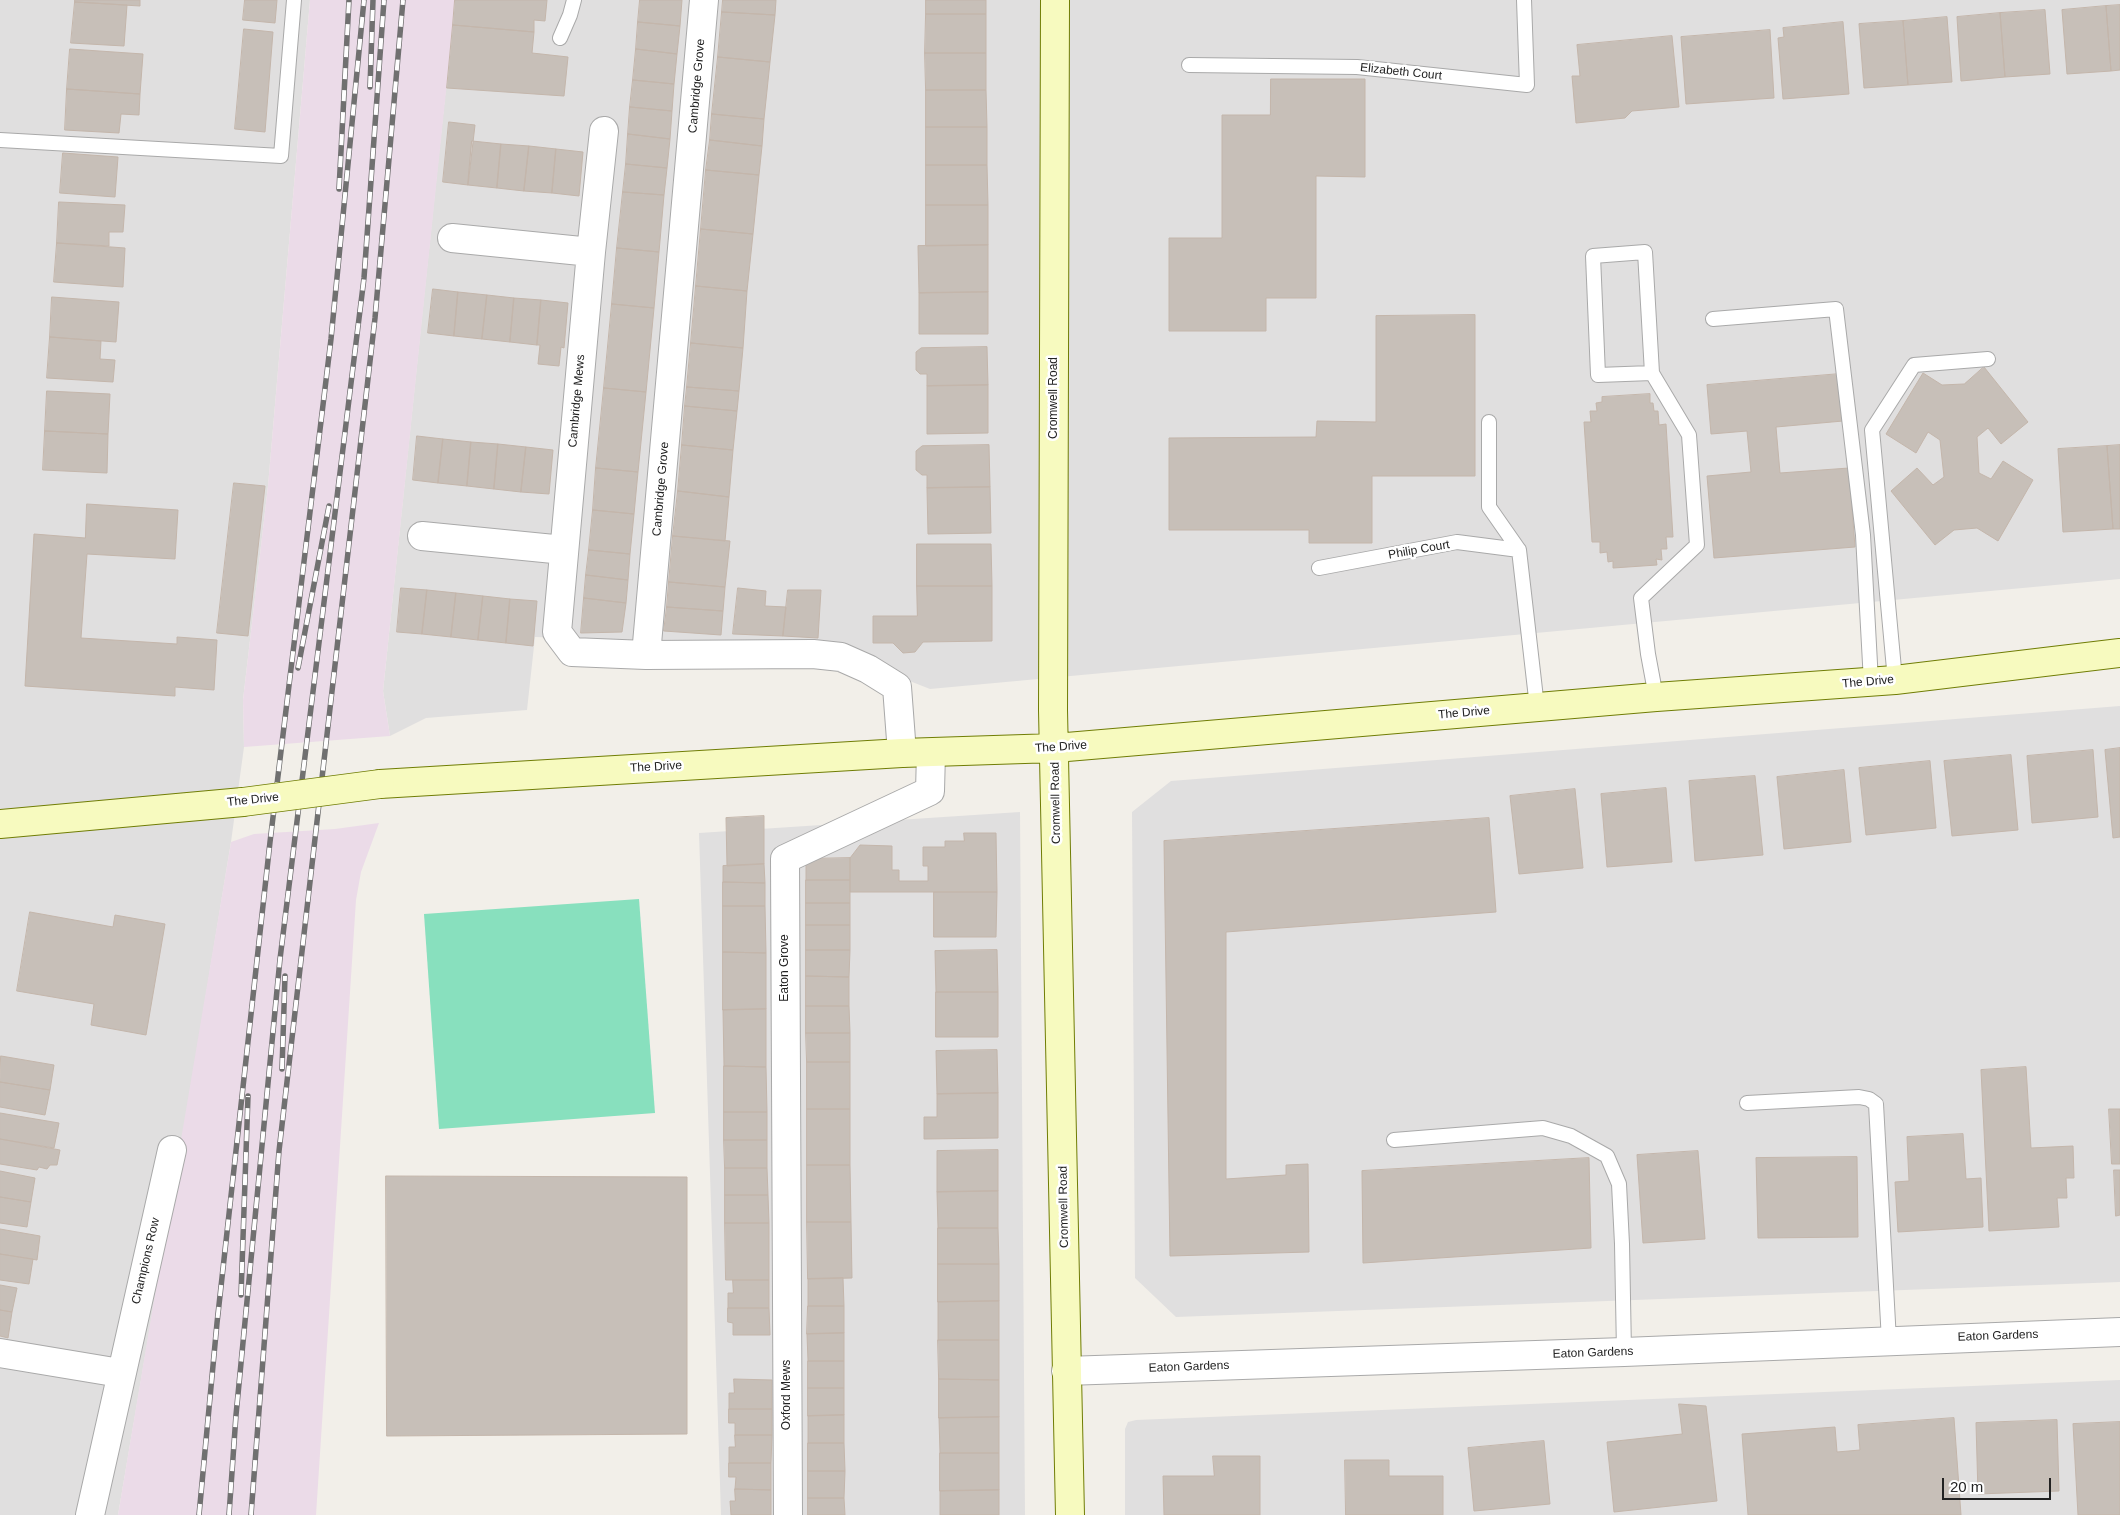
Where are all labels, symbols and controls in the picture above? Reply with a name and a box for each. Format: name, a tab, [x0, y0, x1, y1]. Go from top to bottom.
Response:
street label: Cambridge Grove	[686, 38, 708, 134]
street label: Elizabeth Court	[1359, 61, 1443, 83]
street label: Cambridge Mews	[566, 354, 588, 448]
street label: Cromwell Road	[1047, 357, 1061, 439]
street label: Cambridge Grove	[650, 441, 672, 537]
street label: Philip Court	[1387, 538, 1451, 562]
street label: The Drive	[1841, 673, 1895, 691]
street label: The Drive	[1437, 704, 1491, 722]
street label: The Drive	[1035, 738, 1087, 756]
street label: The Drive	[630, 758, 682, 776]
street label: Cromwell Road	[1048, 762, 1064, 844]
street label: The Drive	[226, 790, 280, 810]
street label: Eaton Grove	[778, 934, 792, 1002]
street label: Cromwell Road	[1056, 1166, 1072, 1248]
street label: Champions Row	[129, 1216, 163, 1306]
street label: Eaton Gardens	[1957, 1327, 2039, 1345]
street label: Eaton Gardens	[1552, 1344, 1634, 1362]
street label: Eaton Gardens	[1148, 1358, 1230, 1376]
street label: Oxford Mews	[780, 1360, 794, 1430]
scale bar	[1945, 1468, 2054, 1500]
text: 20 m	[1950, 1478, 1983, 1495]

